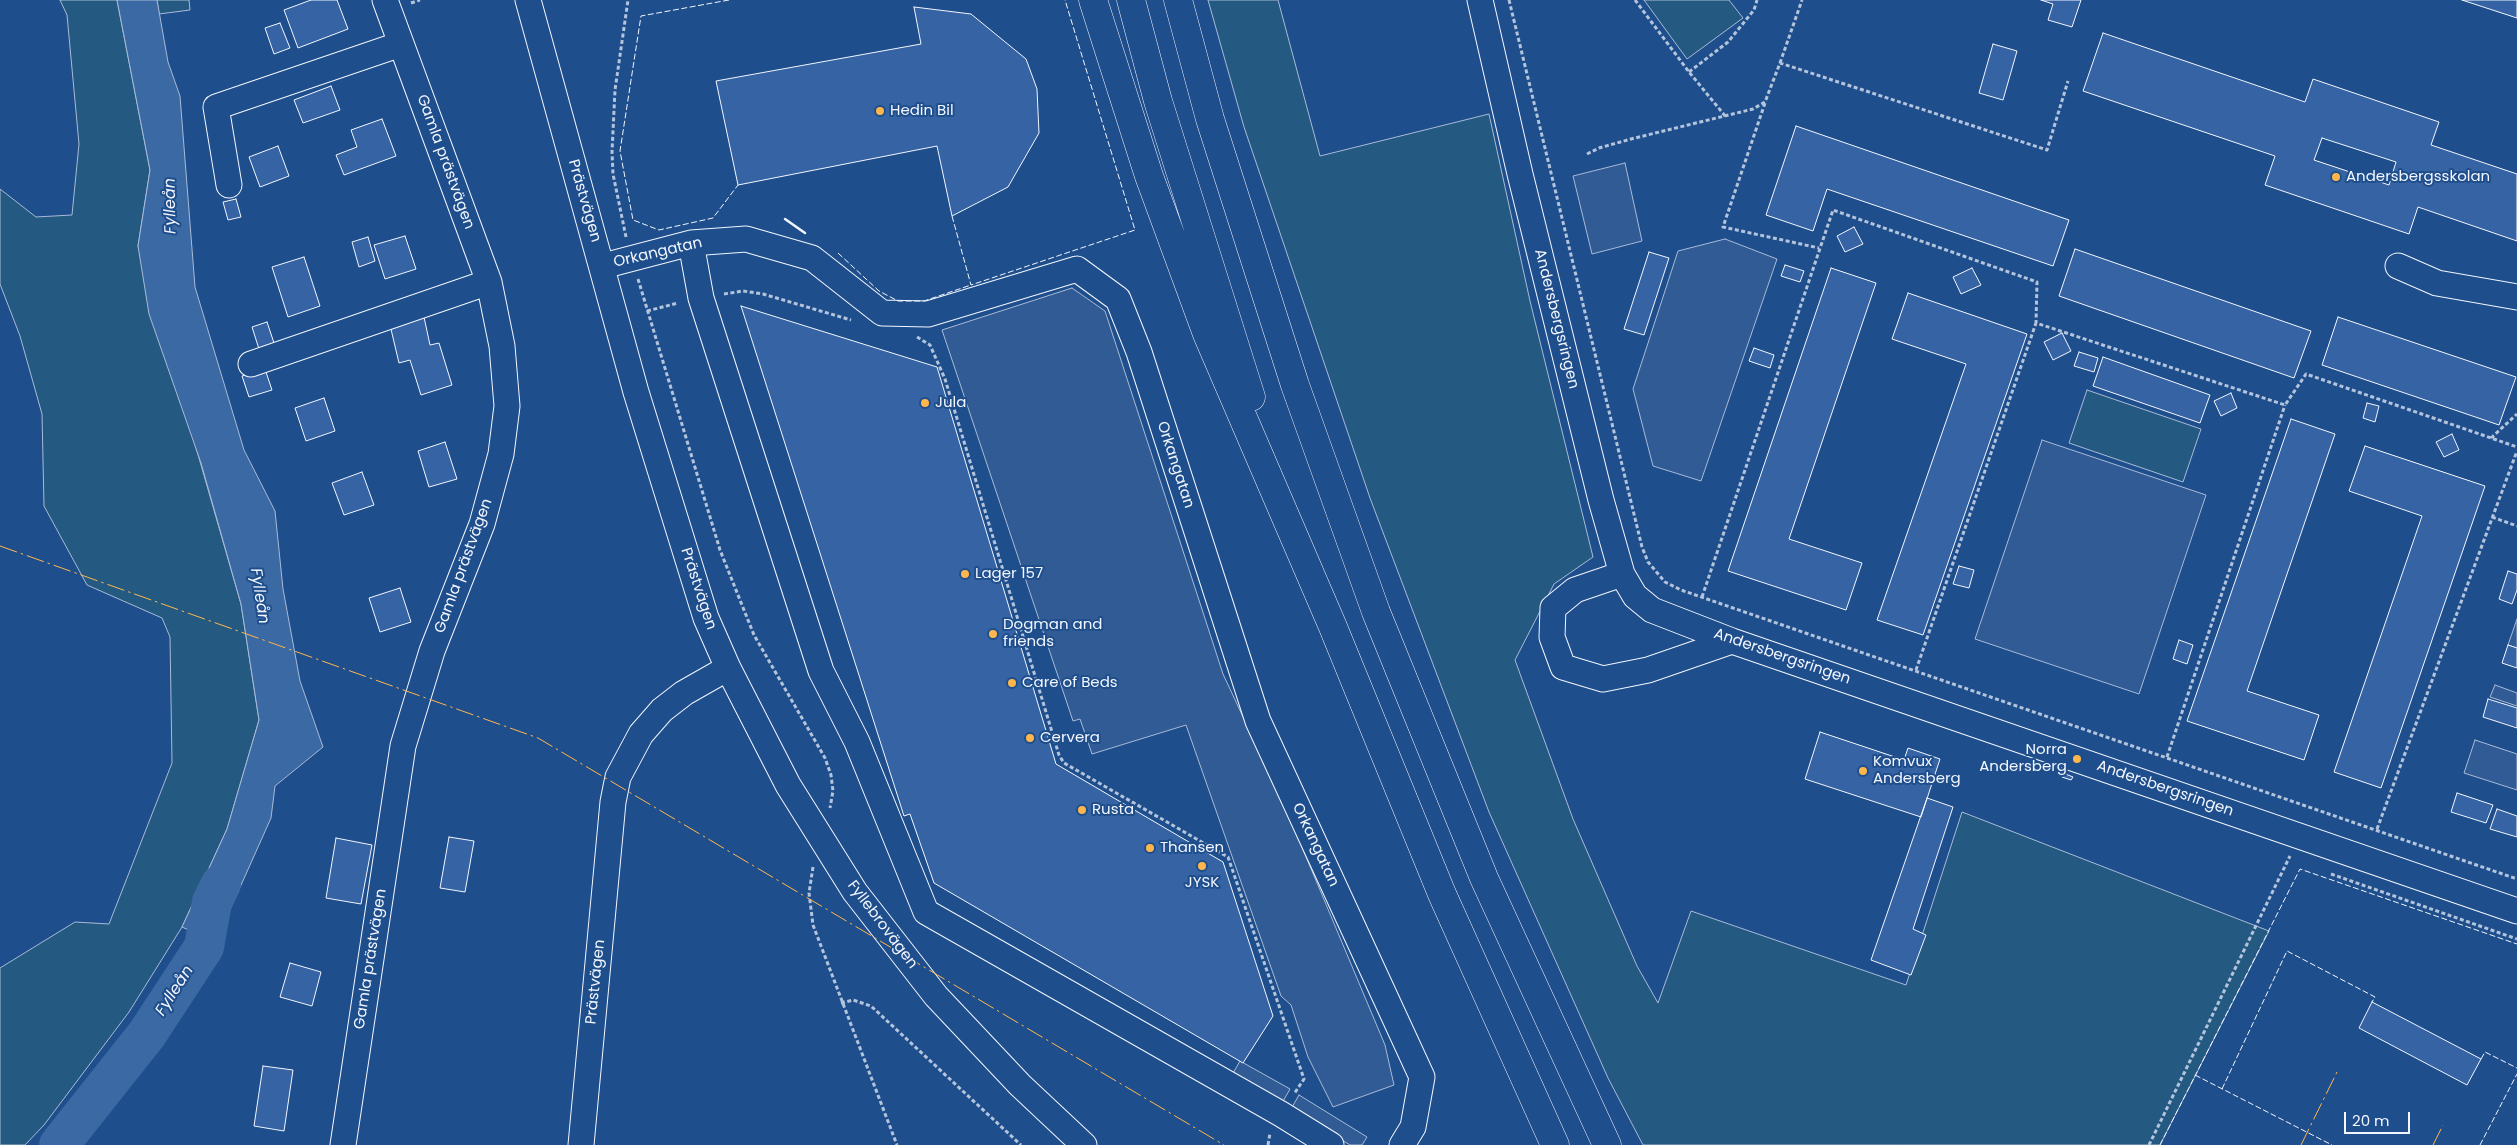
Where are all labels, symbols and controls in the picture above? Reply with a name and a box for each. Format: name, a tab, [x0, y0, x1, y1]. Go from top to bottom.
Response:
street label: Gamla prästvägen	[412, 92, 478, 232]
place label: Hedin Bil	[890, 102, 954, 120]
marker: Hedin Bil	[874, 105, 886, 117]
street label: Prästvägen	[564, 158, 604, 244]
place label: Andersbergsskolan	[2346, 168, 2490, 186]
marker: Andersbergsskolan	[2330, 171, 2342, 183]
water label: Fylleån	[161, 178, 181, 234]
street label: Orkangatan	[612, 234, 704, 272]
street label: Andersbergsringen	[1530, 247, 1582, 391]
place label: Jula	[935, 394, 966, 412]
marker: Jula	[919, 397, 931, 409]
street label: Orkangatan	[1152, 419, 1198, 511]
street label: Gamla prästvägen	[431, 496, 497, 636]
street label: Prästvägen	[676, 546, 720, 632]
place label: Lager 157	[975, 565, 1043, 583]
water label: Fylleån	[245, 567, 273, 625]
marker: Lager 157	[959, 568, 971, 580]
place label: Dogman and friends	[1003, 616, 1102, 651]
street label: Andersbergsringen	[1711, 625, 1853, 689]
marker: Dogman and friends	[987, 628, 999, 640]
place label: Care of Beds	[1022, 674, 1118, 692]
marker: Care of Beds	[1006, 677, 1018, 689]
place label: Cervera	[1040, 729, 1100, 747]
marker: Cervera	[1024, 732, 1036, 744]
place label: Norra Andersberg	[1979, 741, 2067, 776]
place label: Komvux Andersberg	[1873, 753, 1961, 788]
marker: Norra Andersberg	[2071, 753, 2083, 765]
street label: Andersbergsringen	[2094, 757, 2236, 821]
marker: Komvux Andersberg	[1857, 765, 1869, 777]
street label: Orkangatan	[1288, 800, 1342, 890]
place label: Rusta	[1092, 801, 1134, 819]
marker: Rusta	[1076, 804, 1088, 816]
place label: Thansen	[1160, 839, 1224, 857]
marker: Thansen	[1144, 842, 1156, 854]
marker: JYSK	[1196, 860, 1208, 872]
place label: JYSK	[1185, 874, 1219, 892]
street label: Fyllebrovägen	[843, 877, 921, 973]
street label: Gamla prästvägen	[351, 888, 391, 1030]
street label: Prästvägen	[583, 939, 609, 1025]
water label: Fylleån	[152, 962, 198, 1020]
scale bar	[2347, 1102, 2413, 1134]
text: 20 m	[2352, 1110, 2390, 1131]

